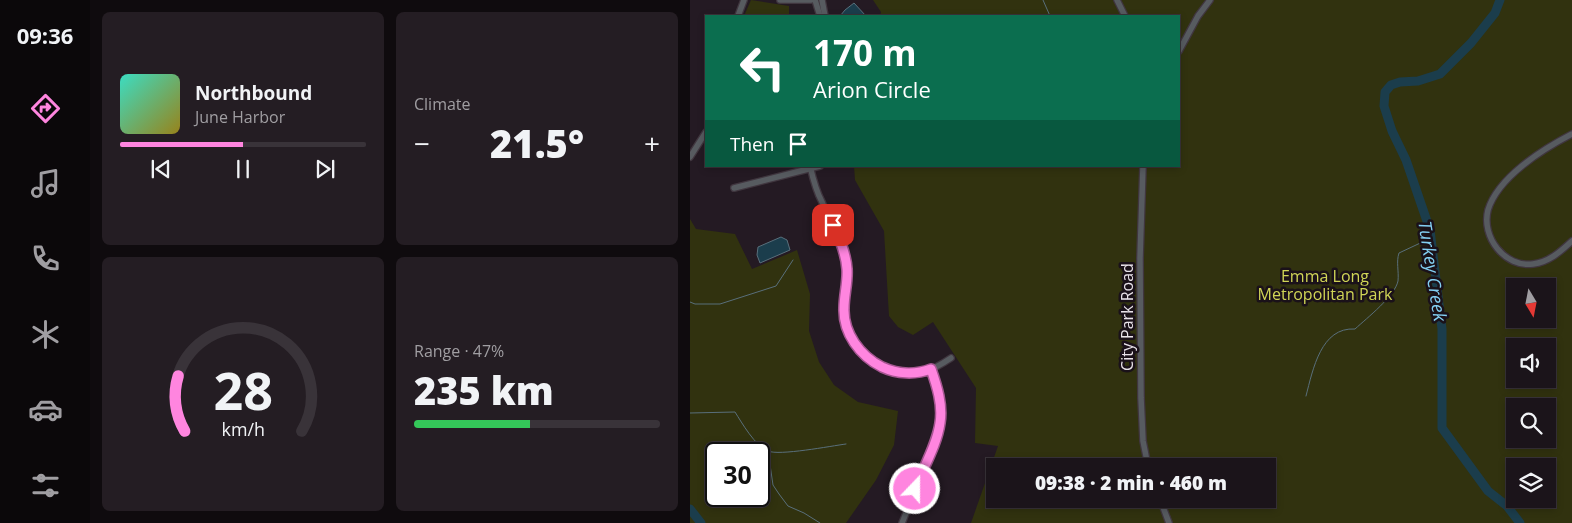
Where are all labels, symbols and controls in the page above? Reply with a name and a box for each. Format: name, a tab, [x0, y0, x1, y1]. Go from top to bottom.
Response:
text: 09:36	[17, 20, 73, 50]
text: 170 m	[813, 29, 917, 76]
icon: left	[730, 35, 795, 100]
text: Arion Circle	[813, 74, 931, 104]
text: Northbound	[195, 80, 312, 106]
icon: directions	[28, 91, 63, 126]
text: Climate	[414, 93, 471, 115]
text: June Harbor	[195, 106, 285, 128]
text: 21.5°	[490, 117, 584, 169]
text: −	[414, 124, 430, 162]
text: +	[644, 124, 660, 162]
icon: arrive	[784, 130, 812, 158]
text: Then	[730, 131, 774, 157]
icon: previous	[147, 155, 175, 183]
icon: pause	[229, 155, 257, 183]
icon: next	[311, 155, 339, 183]
icon: music	[28, 166, 63, 201]
pin	[812, 204, 854, 246]
icon: arrive	[819, 211, 847, 239]
water label: Turkey Creek	[1413, 219, 1453, 324]
icon: phone	[28, 241, 63, 276]
street label: City Park Road	[1116, 263, 1138, 371]
park label: Emma Long Metropolitan Park	[1258, 265, 1393, 305]
north arrow	[1506, 278, 1556, 328]
map controls	[1506, 278, 1556, 508]
icon: climate	[28, 317, 63, 352]
button: sound	[1506, 338, 1556, 388]
text: Range · 47%	[414, 340, 504, 362]
text: 28	[213, 354, 273, 425]
text: 235 km	[414, 364, 554, 416]
icon: car	[28, 392, 63, 427]
button: search	[1506, 398, 1556, 448]
text: km/h	[221, 417, 265, 441]
speed limit sign: 30	[705, 442, 770, 507]
button: layers	[1506, 458, 1556, 508]
position arrow	[888, 462, 940, 514]
icon: filters	[28, 468, 63, 503]
text: 09:38 · 2 min · 460 m	[1035, 470, 1227, 496]

